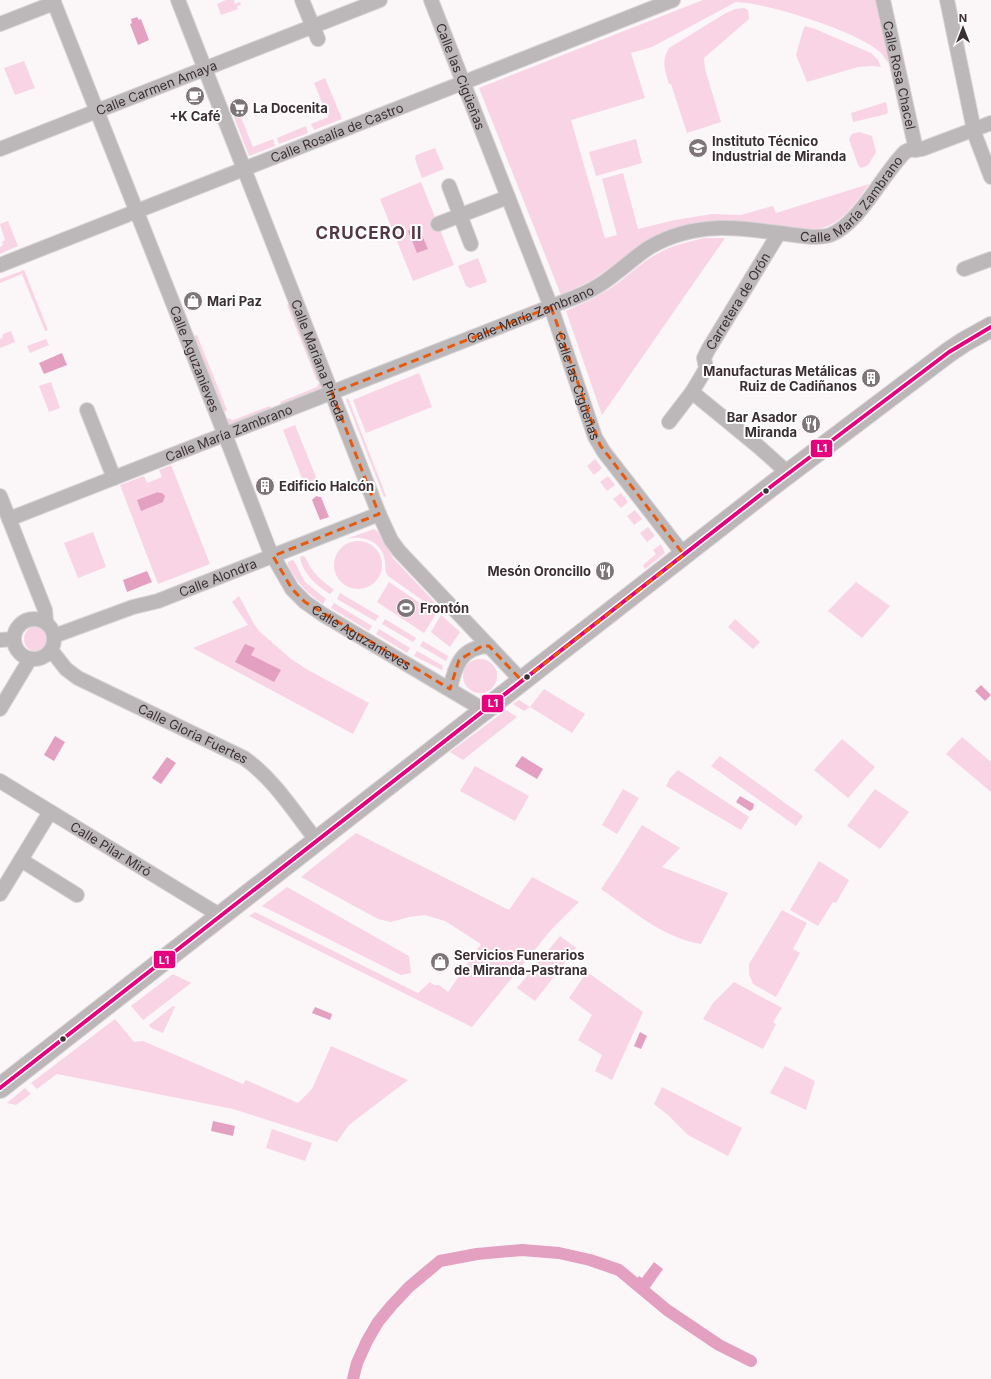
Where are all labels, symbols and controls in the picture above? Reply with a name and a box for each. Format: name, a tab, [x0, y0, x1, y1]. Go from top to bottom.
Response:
north arrow	[943, 8, 983, 48]
text: N	[959, 11, 967, 25]
street label: Calle Rosa Chacel	[880, 19, 919, 131]
street label: Calle las Cigüeñas	[433, 21, 489, 132]
street label: Calle Carmen Amaya	[94, 57, 219, 119]
cafe icon: +K Café	[184, 85, 206, 107]
supermarket icon: La Docenita	[228, 97, 250, 119]
street label: Calle Rosalía de Castro	[268, 99, 406, 166]
place label: La Docenita	[253, 100, 328, 116]
place label: +K Café	[169, 108, 221, 124]
place label: Instituto Técnico Industrial de Miranda	[712, 133, 846, 164]
school or university icon: Instituto Técnico Industrial de Miranda	[687, 137, 709, 159]
street label: Calle María Zambrano	[799, 152, 906, 245]
district label: CRUCERO II	[316, 223, 422, 243]
street label: Carretera de Orón	[702, 249, 773, 353]
street label: Calle María Zambrano	[464, 282, 597, 347]
shop icon: Mari Paz	[182, 290, 204, 312]
place label: Mari Paz	[207, 293, 262, 309]
street label: Calle Mariana Pineda	[288, 297, 350, 424]
street label: Calle Aguzanieves	[167, 303, 223, 415]
street label: Calle las Cigüeñas	[552, 330, 603, 442]
place label: Manufacturas Metálicas Ruiz de Cadiñanos	[703, 363, 857, 394]
building icon: Manufacturas Metálicas Ruiz de Cadiñanos	[860, 367, 882, 389]
street label: Calle María Zambrano	[163, 401, 295, 465]
place label: Bar Asador Miranda	[727, 409, 798, 440]
restaurant icon: Bar Asador Miranda	[800, 413, 822, 435]
line badge: L1	[810, 439, 833, 458]
text: L1	[817, 441, 827, 455]
building icon: Edificio Halcón	[254, 475, 276, 497]
place label: Edificio Halcón	[279, 478, 374, 494]
unlabelled marker	[761, 486, 771, 496]
street label: Calle Alondra	[177, 555, 259, 600]
restaurant icon: Mesón Oroncillo	[594, 560, 616, 582]
place label: Mesón Oroncillo	[487, 563, 591, 579]
sports icon: Frontón	[395, 597, 417, 619]
place label: Frontón	[420, 600, 469, 616]
street label: Calle Aguzanieves	[308, 601, 414, 673]
unlabelled marker	[522, 672, 532, 682]
line badge: L1	[481, 694, 504, 713]
text: L1	[488, 696, 498, 710]
street label: Calle Gloria Fuertes	[135, 700, 252, 767]
street label: Calle Pilar Miró	[67, 818, 155, 880]
place label: Servicios Funerarios de Miranda-Pastrana	[454, 947, 587, 978]
line badge: L1	[153, 950, 176, 969]
shop icon: Servicios Funerarios de Miranda-Pastrana	[429, 951, 451, 973]
text: L1	[159, 953, 169, 967]
unlabelled marker	[58, 1034, 68, 1044]

